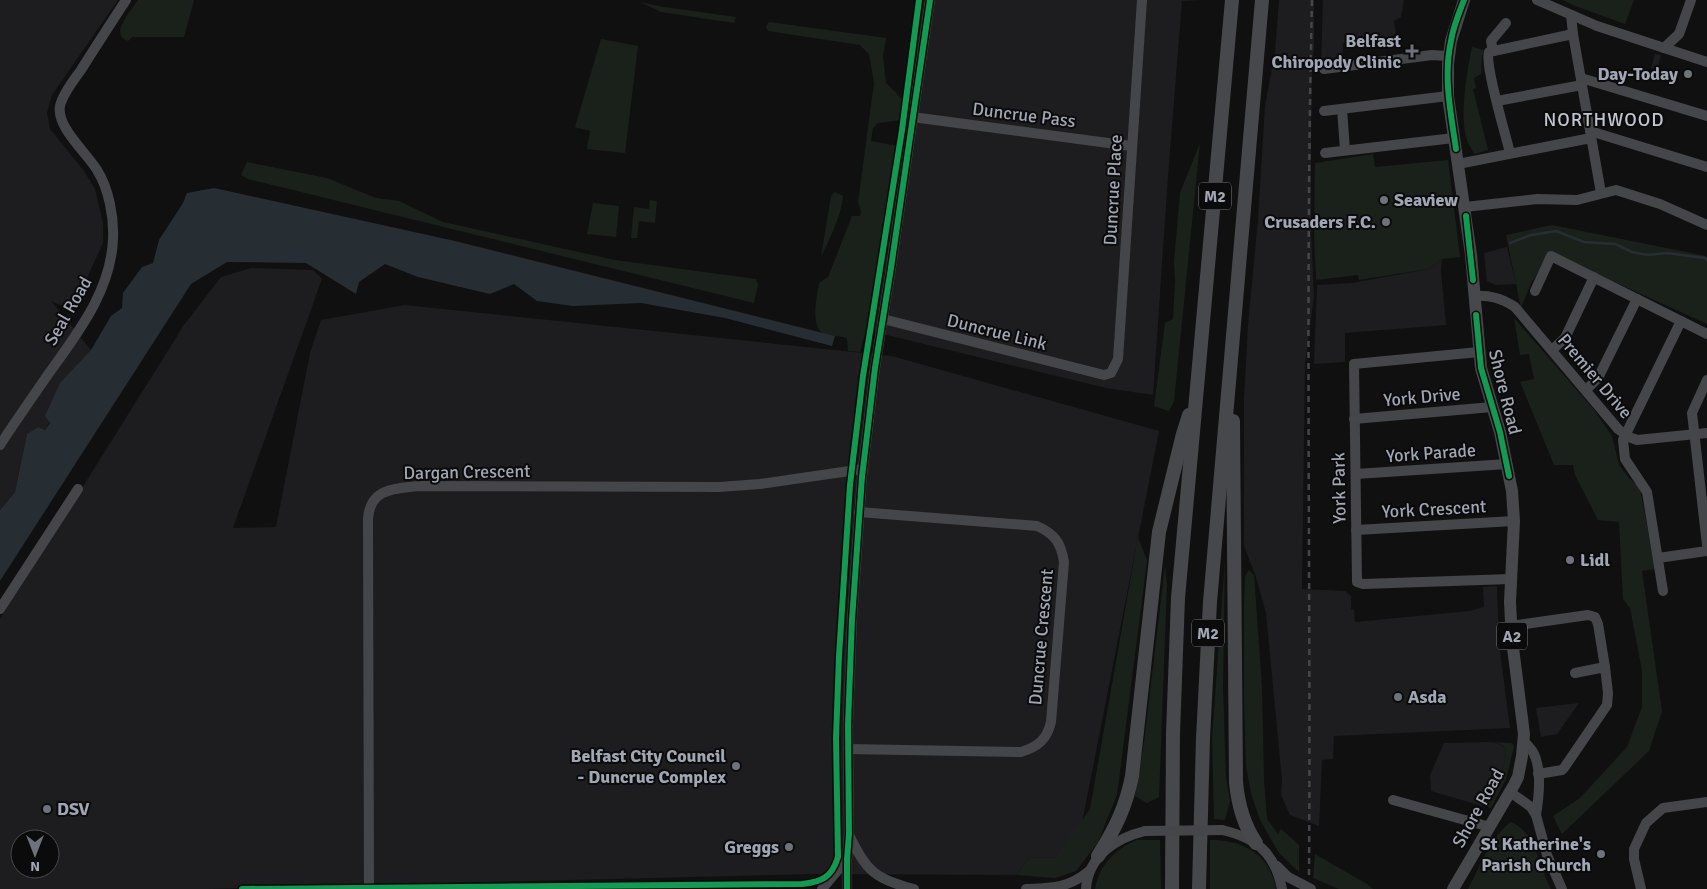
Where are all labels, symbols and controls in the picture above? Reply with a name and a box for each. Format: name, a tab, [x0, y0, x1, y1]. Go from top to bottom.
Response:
place label: Belfast Chiropody Clinic	[1271, 30, 1401, 73]
marker: Belfast Chiropody Clinic	[1405, 44, 1419, 58]
place label: Day-Today	[1598, 63, 1678, 85]
marker: Day-Today	[1682, 68, 1694, 80]
street label: Duncrue Pass	[971, 98, 1077, 132]
district label: NORTHWOOD	[1543, 108, 1665, 132]
street label: Duncrue Place	[1099, 134, 1127, 246]
road number: M2	[1199, 182, 1231, 210]
place label: Seaview	[1394, 189, 1458, 211]
marker: Seaview	[1378, 194, 1390, 206]
place label: Crusaders F.C.	[1264, 211, 1376, 233]
marker: Crusaders F.C.	[1380, 216, 1392, 228]
street label: Seal Road	[39, 273, 97, 349]
street label: Duncrue Link	[945, 309, 1049, 355]
street label: Premier Drive	[1553, 329, 1637, 423]
street label: Shore Road	[1484, 347, 1526, 437]
street label: York Drive	[1383, 383, 1461, 411]
street label: York Parade	[1385, 439, 1477, 467]
street label: York Park	[1327, 452, 1351, 524]
street label: Dargan Crescent	[403, 460, 531, 484]
street label: York Crescent	[1381, 495, 1487, 523]
place label: Lidl	[1580, 549, 1610, 571]
marker: Lidl	[1564, 554, 1576, 566]
street label: Duncrue Crescent	[1024, 568, 1058, 706]
road number: M2	[1192, 620, 1224, 646]
road number: A2	[1497, 622, 1527, 650]
place label: Asda	[1408, 686, 1446, 708]
marker: Asda	[1392, 691, 1404, 703]
place label: Belfast City Council - Duncrue Complex	[570, 745, 726, 788]
marker: Belfast City Council - Duncrue Complex	[730, 760, 742, 772]
street label: Shore Road	[1447, 765, 1509, 851]
place label: DSV	[57, 798, 89, 820]
marker: DSV	[41, 803, 53, 815]
north arrow	[10, 829, 60, 879]
place label: St Katherine's Parish Church	[1481, 833, 1591, 876]
place label: Greggs	[724, 836, 779, 858]
marker: Greggs	[783, 841, 795, 853]
marker: St Katherine's Parish Church	[1595, 848, 1607, 860]
text: N	[30, 858, 40, 875]

